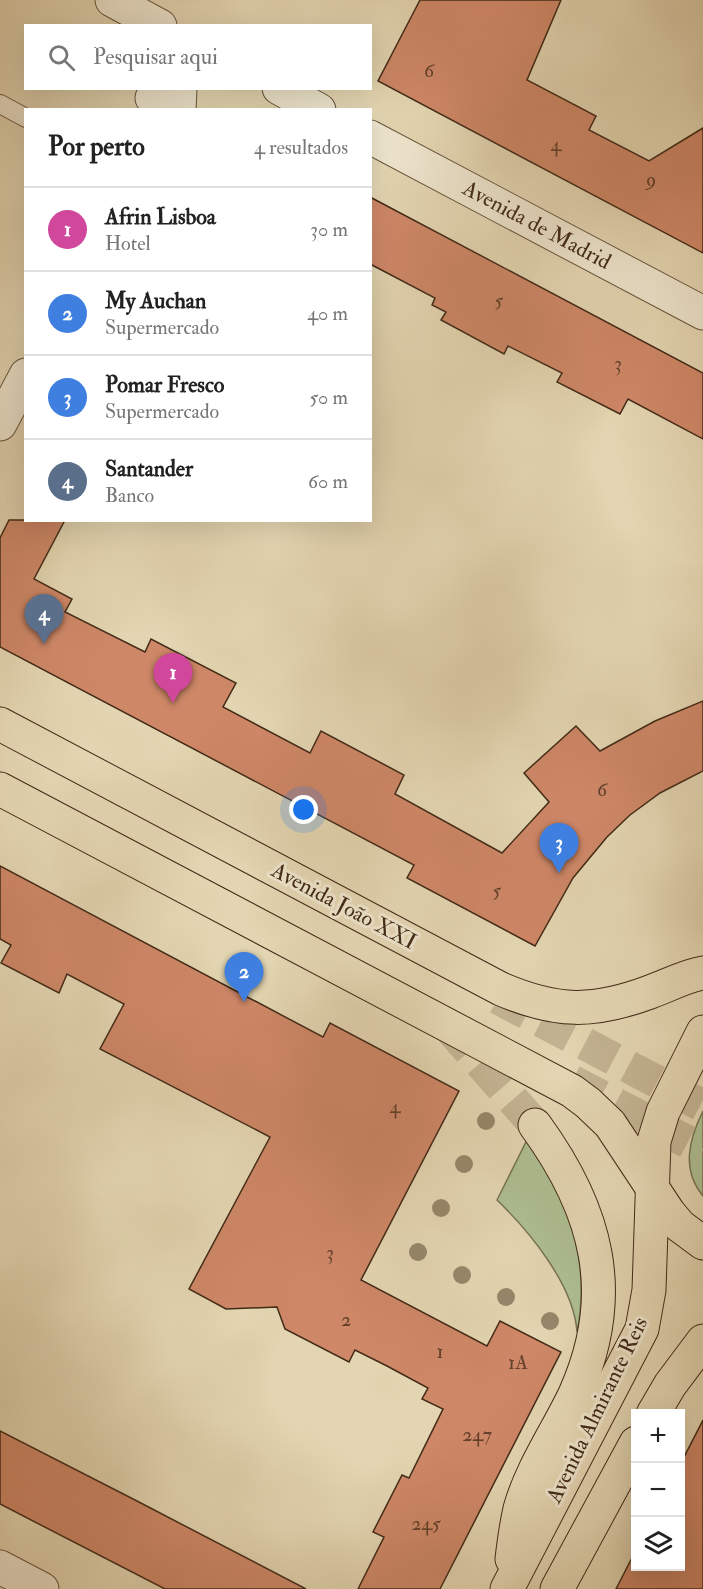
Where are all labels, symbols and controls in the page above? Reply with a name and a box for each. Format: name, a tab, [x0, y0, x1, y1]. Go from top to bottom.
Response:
search box	[24, 24, 372, 90]
icon: search	[45, 41, 78, 74]
text: Pesquisar aqui	[93, 43, 218, 71]
house number: 6	[424, 58, 435, 83]
text: Por perto	[48, 131, 145, 163]
house number: 4	[551, 132, 563, 157]
text: 4 resultados	[254, 135, 348, 160]
house number: 9	[644, 167, 656, 192]
street label: Avenida de Madrid	[457, 174, 616, 276]
text: Afrin Lisboa	[105, 203, 216, 231]
text: 1	[64, 217, 71, 242]
text: 30 m	[310, 217, 348, 242]
text: Hotel	[105, 231, 151, 256]
text: My Auchan	[105, 287, 206, 315]
house number: 5	[495, 288, 504, 313]
text: 2	[62, 301, 73, 326]
text: 40 m	[307, 301, 348, 326]
text: Supermercado	[105, 315, 219, 340]
house number: 3	[614, 351, 622, 376]
text: Pomar Fresco	[105, 371, 224, 399]
text: 3	[64, 385, 71, 410]
text: 50 m	[309, 385, 348, 410]
text: Supermercado	[105, 399, 219, 424]
text: Santander	[105, 455, 193, 483]
text: 4	[62, 469, 73, 494]
text: 60 m	[308, 469, 348, 494]
text: Banco	[105, 483, 154, 508]
pin: 4	[24, 594, 63, 644]
pin: 1	[154, 654, 192, 703]
house number: 6	[597, 777, 608, 802]
your location	[289, 795, 318, 824]
pin: 3	[540, 824, 578, 873]
street label: Avenida João XXI	[266, 856, 421, 956]
house number: 5	[493, 878, 502, 903]
pin: 2	[224, 952, 264, 1002]
house number: 4	[390, 1094, 402, 1119]
house number: 3	[326, 1240, 334, 1265]
house number: 2	[341, 1307, 351, 1332]
street label: Avenida Almirante Reis	[539, 1312, 654, 1509]
house number: 1	[436, 1339, 444, 1364]
house number: 1A	[508, 1350, 528, 1375]
map controls	[631, 1409, 685, 1571]
button: +	[631, 1409, 685, 1463]
house number: 247	[462, 1422, 492, 1447]
button: −	[631, 1463, 685, 1517]
house number: 245	[411, 1511, 441, 1536]
button: layers	[631, 1517, 685, 1571]

